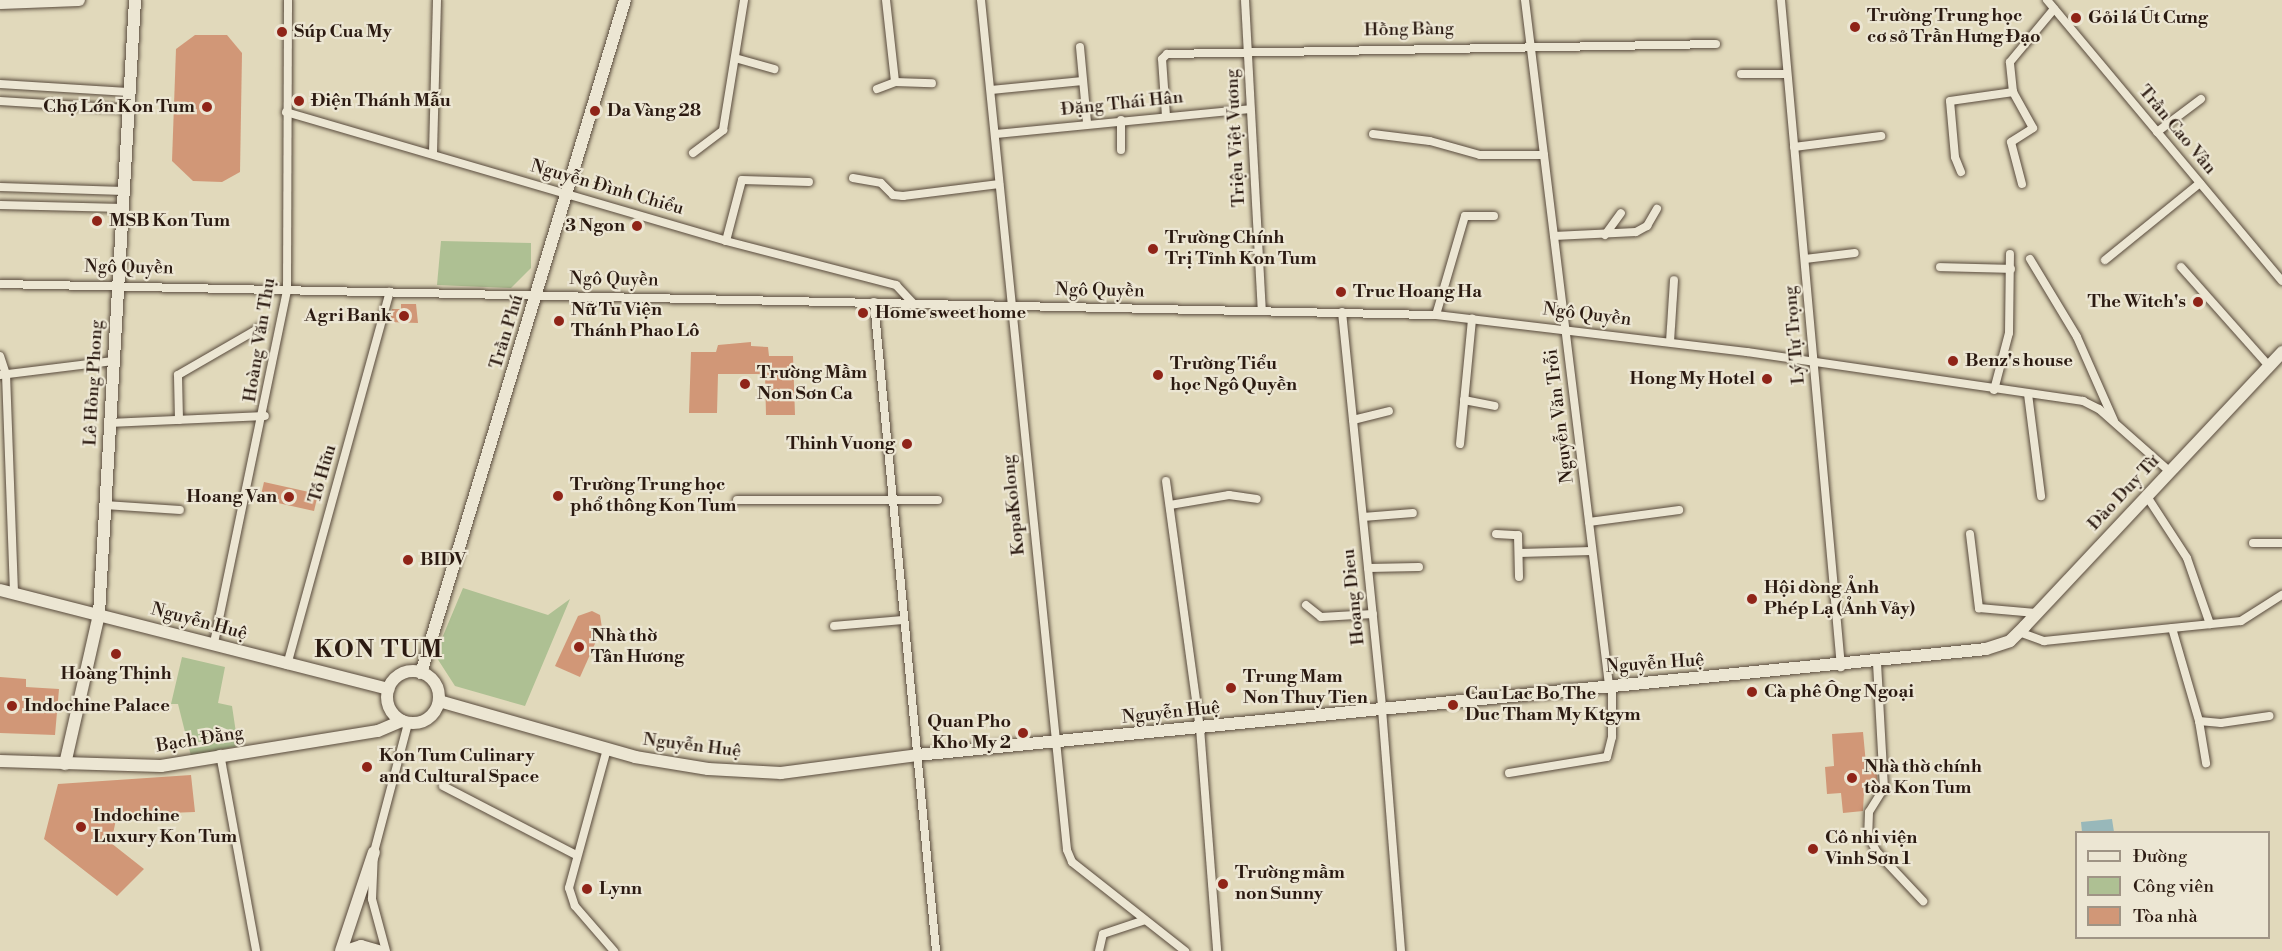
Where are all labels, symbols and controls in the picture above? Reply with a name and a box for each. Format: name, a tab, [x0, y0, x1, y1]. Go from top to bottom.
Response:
place label: Trường Trung học cơ sở Trần Hưng Đạo	[1867, 6, 2041, 48]
place label: Gỏi lá Út Cưng	[2088, 7, 2208, 29]
marker: Gỏi lá Út Cưng	[2069, 11, 2083, 25]
street label: Hồng Bàng	[1364, 18, 1454, 42]
marker: Trường Trung học cơ sở Trần Hưng Đạo	[1848, 20, 1862, 34]
place label: Súp Cua My	[294, 21, 392, 43]
marker: Súp Cua My	[275, 25, 289, 39]
street label: Triệu Việt Vương	[1222, 68, 1250, 208]
street label: Trần Cao Vân	[2133, 81, 2221, 179]
street label: Đặng Thái Hân	[1060, 87, 1184, 121]
place label: Điện Thánh Mẫu	[311, 90, 451, 112]
marker: Điện Thánh Mẫu	[292, 94, 306, 108]
place label: Chợ Lớn Kon Tum	[43, 96, 195, 118]
marker: Chợ Lớn Kon Tum	[200, 100, 214, 114]
place label: Da Vàng 28	[607, 100, 701, 122]
marker: Da Vàng 28	[588, 104, 602, 118]
street label: Nguyễn Đình Chiểu	[528, 156, 686, 220]
place label: MSB Kon Tum	[109, 210, 230, 232]
marker: MSB Kon Tum	[90, 214, 104, 228]
place label: 3 Ngon	[565, 215, 625, 237]
marker: 3 Ngon	[630, 219, 644, 233]
place label: Trường Chính Trị Tỉnh Kon Tum	[1165, 228, 1317, 270]
marker: Trường Chính Trị Tỉnh Kon Tum	[1146, 242, 1160, 256]
street label: Ngô Quyền	[84, 256, 174, 280]
street label: Ngô Quyền	[569, 268, 659, 292]
street label: Hoàng Văn Thụ	[240, 276, 280, 404]
street label: Ngô Quyền	[1055, 279, 1145, 303]
place label: Truc Hoang Ha	[1353, 281, 1482, 303]
marker: Truc Hoang Ha	[1334, 285, 1348, 299]
street label: Lý Tự Trọng	[1780, 285, 1810, 385]
place label: The Witch's	[2087, 291, 2186, 313]
street label: Trần Phú	[485, 292, 529, 372]
marker: The Witch's	[2191, 295, 2205, 309]
street label: Ngô Quyền	[1541, 299, 1633, 331]
place label: Nữ Tu Viện Thánh Phao Lô	[571, 300, 700, 342]
place label: Home sweet home	[875, 302, 1026, 324]
place label: Agri Bank	[304, 305, 392, 327]
marker: Home sweet home	[856, 306, 870, 320]
marker: Agri Bank	[397, 309, 411, 323]
marker: Nữ Tu Viện Thánh Phao Lô	[552, 314, 566, 328]
street label: Lê Hồng Phong	[80, 319, 108, 447]
street label: Nguyễn Văn Trỗi	[1541, 348, 1579, 484]
place label: Benz's house	[1965, 350, 2073, 372]
place label: Trường Tiểu học Ngô Quyền	[1170, 354, 1297, 397]
marker: Benz's house	[1946, 354, 1960, 368]
place label: Trường Mầm Non Sơn Ca	[757, 363, 867, 406]
marker: Trường Tiểu học Ngô Quyền	[1151, 368, 1165, 382]
place label: Hong My Hotel	[1630, 368, 1755, 390]
marker: Hong My Hotel	[1760, 372, 1774, 386]
marker: Trường Mầm Non Sơn Ca	[738, 377, 752, 391]
place label: Thinh Vuong	[786, 433, 895, 455]
marker: Thinh Vuong	[900, 437, 914, 451]
street label: Tố Hữu	[304, 442, 342, 506]
street label: Đào Duy Từ	[2084, 451, 2164, 535]
street label: KopaKolong	[998, 454, 1030, 556]
place label: Trường Trung học phổ thông Kon Tum	[570, 475, 736, 518]
place label: Hoang Van	[186, 486, 277, 508]
marker: Trường Trung học phổ thông Kon Tum	[551, 489, 565, 503]
marker: Hoang Van	[282, 490, 296, 504]
street label: Hoang Dieu	[1338, 548, 1370, 646]
place label: BIDV	[420, 549, 466, 571]
marker: BIDV	[401, 553, 415, 567]
place label: Hội dòng Ảnh Phép Lạ (Ảnh Vảy)	[1764, 578, 1915, 620]
marker: Hội dòng Ảnh Phép Lạ (Ảnh Vảy)	[1745, 592, 1759, 606]
street label: Nguyễn Huệ	[149, 599, 249, 645]
place label: Nhà thờ Tân Hương	[591, 626, 684, 668]
district label: KON TUM	[314, 637, 444, 665]
marker: Nhà thờ Tân Hương	[572, 640, 586, 654]
marker: Hoàng Thịnh	[109, 647, 123, 661]
street label: Nguyễn Huệ	[1605, 650, 1705, 678]
place label: Hoàng Thịnh	[60, 663, 172, 685]
place label: Trung Mam Non Thuy Tien	[1243, 667, 1368, 710]
marker: Trung Mam Non Thuy Tien	[1224, 681, 1238, 695]
place label: Cà phê Ông Ngoại	[1764, 681, 1914, 703]
place label: Cau Lac Bo The Duc Tham My Ktgym	[1465, 684, 1641, 726]
marker: Cà phê Ông Ngoại	[1745, 685, 1759, 699]
place label: Indochine Palace	[24, 695, 170, 717]
street label: Nguyễn Huệ	[1121, 697, 1221, 729]
marker: Cau Lac Bo The Duc Tham My Ktgym	[1446, 698, 1460, 712]
marker: Indochine Palace	[5, 699, 19, 713]
place label: Quan Pho Kho My 2	[927, 712, 1011, 754]
street label: Bạch Đằng	[155, 722, 245, 758]
marker: Quan Pho Kho My 2	[1016, 726, 1030, 740]
street label: Nguyễn Huệ	[642, 729, 742, 763]
place label: Kon Tum Culinary and Cultural Space	[379, 746, 539, 789]
place label: Nhà thờ chính tòa Kon Tum	[1864, 757, 1982, 800]
marker: Kon Tum Culinary and Cultural Space	[360, 760, 374, 774]
marker: Nhà thờ chính tòa Kon Tum	[1845, 771, 1859, 785]
place label: Indochine Luxury Kon Tum	[93, 806, 237, 848]
marker: Indochine Luxury Kon Tum	[74, 820, 88, 834]
place label: Cô nhi viện Vinh Sơn 1	[1825, 828, 1917, 870]
legend	[2075, 831, 2270, 939]
marker: Cô nhi viện Vinh Sơn 1	[1806, 842, 1820, 856]
text: Đường	[2133, 845, 2187, 868]
place label: Trường mầm non Sunny	[1235, 863, 1345, 906]
text: Công viên	[2133, 875, 2214, 898]
marker: Trường mầm non Sunny	[1216, 877, 1230, 891]
place label: Lynn	[599, 878, 642, 900]
marker: Lynn	[580, 882, 594, 896]
text: Tòa nhà	[2133, 905, 2198, 928]

